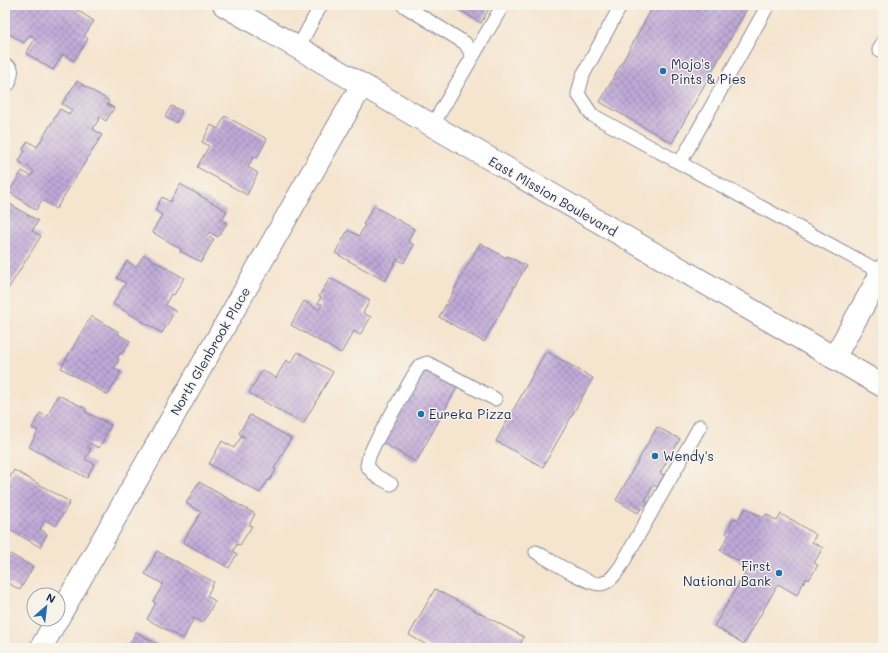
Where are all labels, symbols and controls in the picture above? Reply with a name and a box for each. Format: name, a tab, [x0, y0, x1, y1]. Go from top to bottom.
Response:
place label: Mojo's Pints & Pies	[671, 55, 746, 87]
marker: Mojo's Pints & Pies	[658, 66, 668, 76]
street label: East Mission Boulevard	[486, 152, 621, 239]
street label: North Glenbrook Place	[166, 284, 253, 418]
place label: Eureka Pizza	[429, 405, 512, 422]
marker: Eureka Pizza	[416, 409, 426, 419]
place label: Wendy's	[663, 447, 714, 464]
marker: Wendy's	[650, 451, 660, 461]
place label: First National Bank	[683, 557, 771, 589]
marker: First National Bank	[774, 568, 784, 578]
north arrow	[26, 587, 66, 627]
text: N	[44, 589, 58, 606]

